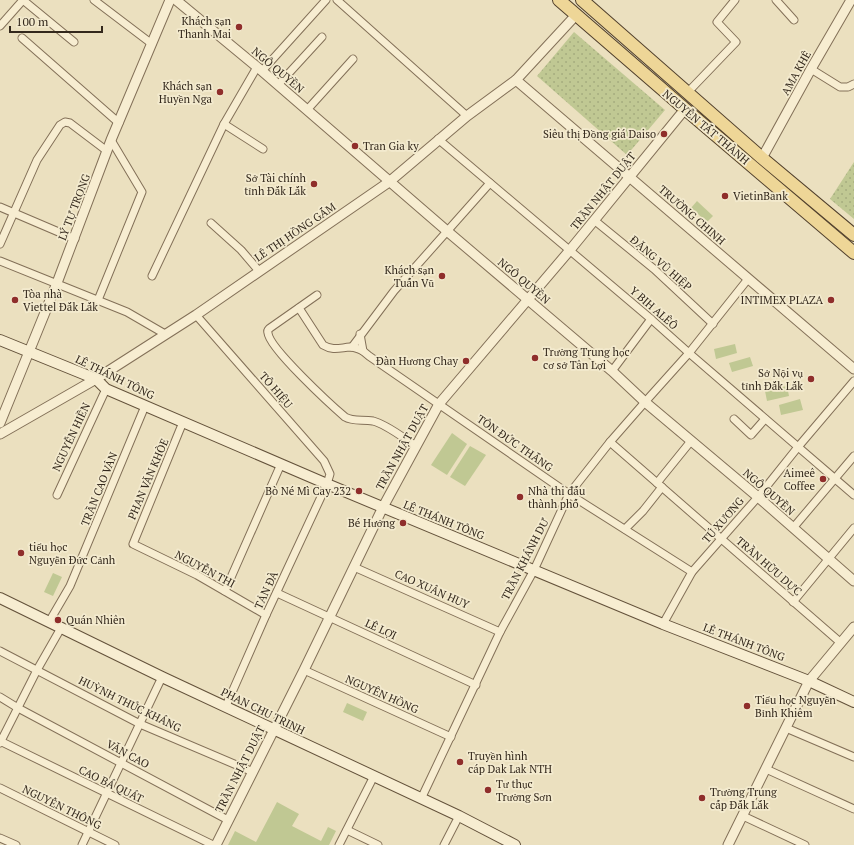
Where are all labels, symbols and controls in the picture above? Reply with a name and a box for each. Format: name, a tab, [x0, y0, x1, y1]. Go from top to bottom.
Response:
scale bar	[10, 8, 102, 34]
text: 100 m	[16, 14, 49, 29]
place label: Khách sạn Thanh Mai	[178, 14, 231, 41]
marker: Khách sạn Thanh Mai	[234, 22, 244, 32]
street label: NGÔ QUYỀN	[249, 44, 307, 96]
street label: AMA KHÊ	[778, 48, 814, 98]
place label: Khách sạn Huyền Nga	[159, 79, 212, 106]
marker: Khách sạn Huyền Nga	[215, 87, 225, 97]
street label: NGUYỄN TẤT THÀNH	[660, 87, 752, 167]
place label: Siêu thị Đồng giá Daiso	[543, 127, 656, 141]
marker: Siêu thị Đồng giá Daiso	[659, 129, 669, 139]
place label: Tran Gia ky	[363, 139, 419, 153]
marker: Tran Gia ky	[350, 141, 360, 151]
street label: TRẦN NHẬT DUẬT	[567, 149, 639, 233]
street label: LÝ TỰ TRỌNG	[55, 171, 93, 242]
place label: Sở Tài chính tỉnh Đắk Lắk	[244, 171, 307, 198]
marker: Sở Tài chính tỉnh Đắk Lắk	[309, 179, 319, 189]
street label: TRƯỜNG CHINH	[656, 182, 728, 248]
place label: VietinBank	[733, 189, 788, 203]
marker: VietinBank	[720, 191, 730, 201]
street label: LÊ THỊ HỒNG GẤM	[252, 199, 339, 264]
street label: ĐẶNG VŨ HIỆP	[627, 232, 695, 294]
street label: NGÔ QUYỀN	[495, 255, 553, 307]
place label: Khách sạn Tuấn Vũ	[384, 263, 434, 290]
marker: Khách sạn Tuấn Vũ	[437, 271, 447, 281]
street label: Y BIH ALÊÔ	[627, 283, 681, 333]
place label: Tòa nhà Viettel Đắk Lắk	[23, 287, 98, 314]
place label: INTIMEX PLAZA	[741, 293, 823, 307]
marker: Tòa nhà Viettel Đắk Lắk	[10, 295, 20, 305]
marker: INTIMEX PLAZA	[826, 295, 836, 305]
place label: Trường Trung học cơ sở Tân Lợi	[543, 345, 630, 372]
street label: LÊ THÁNH TÔNG	[73, 352, 157, 402]
marker: Trường Trung học cơ sở Tân Lợi	[530, 353, 540, 363]
place label: Đàn Hương Chay	[376, 354, 458, 368]
marker: Đàn Hương Chay	[461, 356, 471, 366]
place label: Sở Nội vụ tỉnh Đắk Lắk	[741, 366, 803, 393]
street label: TÔ HIỆU	[256, 369, 296, 411]
marker: Sở Nội vụ tỉnh Đắk Lắk	[806, 374, 816, 384]
street label: NGUYỄN HIỀN	[49, 400, 93, 474]
street label: TRẦN NHẬT DUẬT	[373, 402, 431, 492]
street label: TÔN ĐỨC THẮNG	[474, 412, 556, 475]
street label: PHAN VĂN KHÒE	[125, 436, 171, 522]
street label: TRẦN CAO VÂN	[78, 450, 120, 528]
street label: NGÔ QUYỀN	[740, 466, 798, 518]
place label: Aimeê Coffee	[784, 466, 815, 493]
marker: Aimeê Coffee	[818, 474, 828, 484]
place label: Bò Né Mì Cay 232	[265, 484, 351, 498]
place label: Nhà thi đấu thành phố	[528, 484, 586, 511]
marker: Bò Né Mì Cay 232	[354, 486, 364, 496]
marker: Nhà thi đấu thành phố	[515, 492, 525, 502]
street label: TÚ XƯƠNG	[699, 494, 747, 546]
street label: LÊ THÁNH TÔNG	[401, 497, 487, 543]
street label: TRẦN KHÁNH DƯ	[498, 515, 552, 602]
place label: Bé Hướng	[348, 516, 395, 530]
marker: Bé Hướng	[398, 518, 408, 528]
street label: TRẦN HỮU DỰC	[733, 534, 805, 598]
place label: tiểu học Nguyễn Đức Cảnh	[29, 540, 116, 567]
street label: NGUYỄN THI	[172, 547, 238, 591]
marker: tiểu học Nguyễn Đức Cảnh	[16, 548, 26, 558]
street label: CAO XUÂN HUY	[393, 566, 472, 612]
street label: TẢN ĐÀ	[251, 568, 281, 611]
place label: Quán Nhiên	[66, 613, 126, 627]
marker: Quán Nhiên	[53, 615, 63, 625]
street label: LÊ LỢI	[363, 616, 399, 642]
street label: LÊ THÁNH TÔNG	[701, 620, 787, 664]
street label: NGUYÊN HỒNG	[343, 672, 421, 717]
street label: HUỲNH THÚC KHÁNG	[76, 673, 184, 735]
street label: PHAN CHU TRINH	[219, 685, 307, 737]
place label: Tiểu học Nguyễn Bỉnh Khiêm	[755, 693, 836, 720]
marker: Tiểu học Nguyễn Bỉnh Khiêm	[742, 701, 752, 711]
street label: TRẦN NHẬT DUẬT	[212, 723, 268, 815]
street label: VĂN CAO	[104, 737, 152, 771]
place label: Truyền hình cáp Dak Lak NTH	[468, 749, 552, 776]
marker: Truyền hình cáp Dak Lak NTH	[455, 757, 465, 767]
street label: CAO BÁ QUÁT	[76, 762, 146, 806]
place label: Tư thục Trường Sơn	[496, 777, 552, 804]
street label: NGUYỄN THÔNG	[20, 782, 104, 832]
marker: Tư thục Trường Sơn	[483, 785, 493, 795]
place label: Trường Trung cấp Đắk Lắk	[710, 785, 777, 812]
marker: Trường Trung cấp Đắk Lắk	[697, 793, 707, 803]

